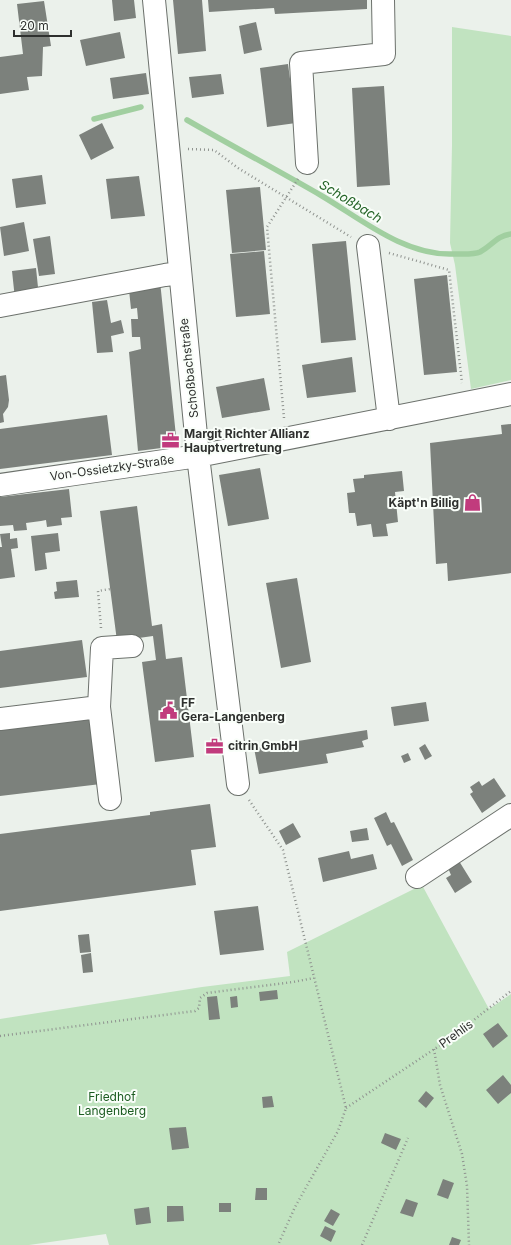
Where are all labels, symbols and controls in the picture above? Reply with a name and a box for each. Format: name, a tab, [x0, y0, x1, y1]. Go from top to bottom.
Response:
scale bar	[14, 12, 71, 38]
text: 20 m	[20, 18, 49, 33]
water label: Schoßbach	[317, 176, 386, 226]
street label: Schoßbachstraße	[176, 317, 201, 419]
place label: Margit Richter Allianz Hauptvertretung	[184, 426, 310, 455]
office icon: Margit Richter Allianz Hauptvertretung	[161, 431, 181, 451]
street label: Von-Ossietzky-Straße	[49, 451, 175, 484]
shop icon: Käpt'n Billig	[462, 493, 482, 513]
place label: Käpt'n Billig	[389, 495, 459, 510]
place label: FF Gera-Langenberg	[181, 695, 285, 724]
public building icon: FF Gera-Langenberg	[158, 700, 178, 720]
office icon: citrin GmbH	[205, 736, 225, 756]
place label: citrin GmbH	[228, 738, 298, 753]
street label: Prehlis	[436, 1016, 476, 1051]
park label: Friedhof Langenberg	[78, 1089, 146, 1118]

